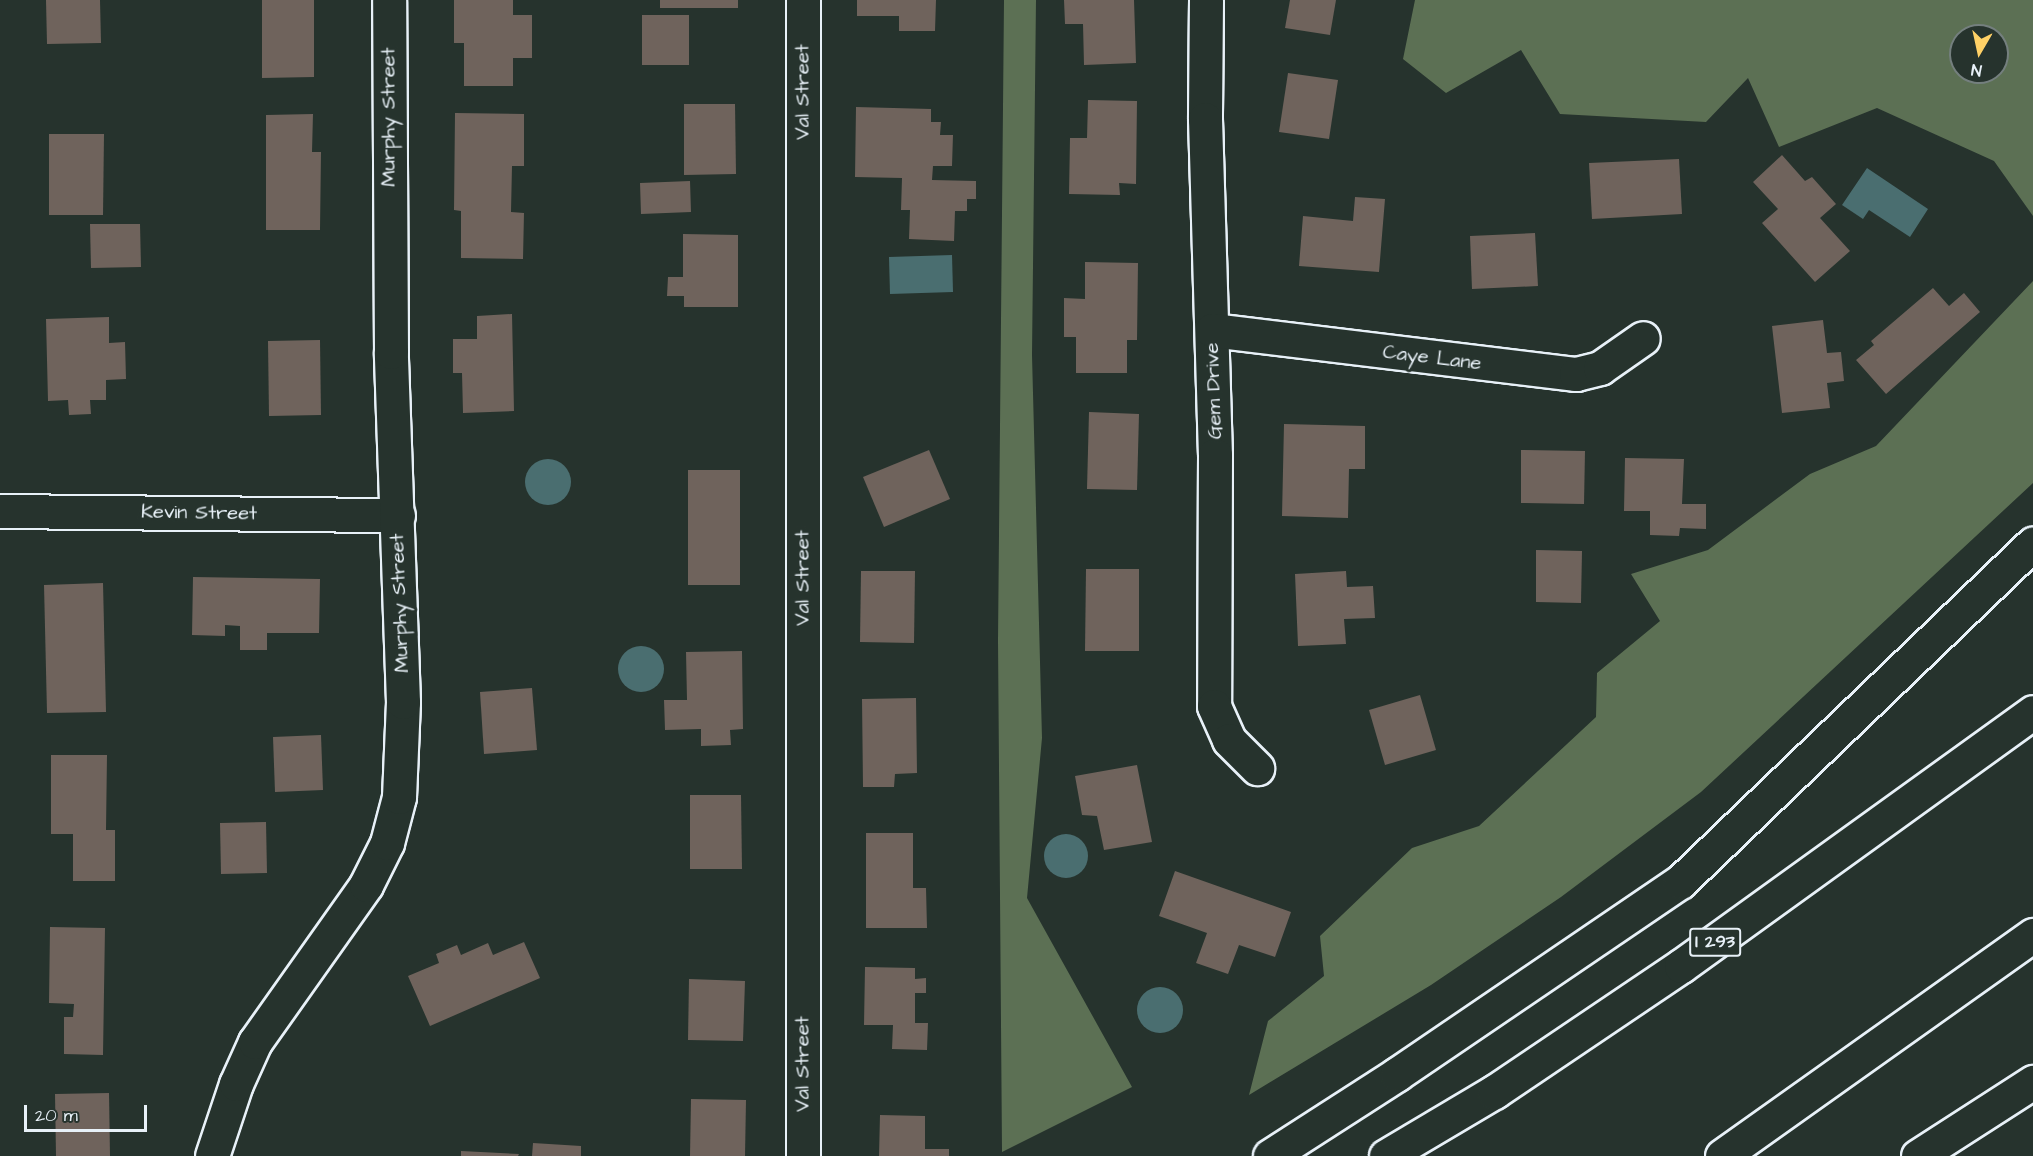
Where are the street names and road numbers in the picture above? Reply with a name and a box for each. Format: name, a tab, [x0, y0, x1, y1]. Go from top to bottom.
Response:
street label: Val Street	[791, 44, 815, 140]
street label: Murphy Street	[377, 47, 401, 187]
street label: Caye Lane	[1381, 340, 1483, 376]
street label: Gem Drive	[1200, 342, 1228, 440]
street label: Kevin Street	[141, 500, 257, 526]
street label: Val Street	[791, 530, 815, 626]
street label: Murphy Street	[386, 533, 414, 673]
road number: I 293	[1688, 927, 1742, 957]
street label: Val Street	[791, 1016, 815, 1112]

